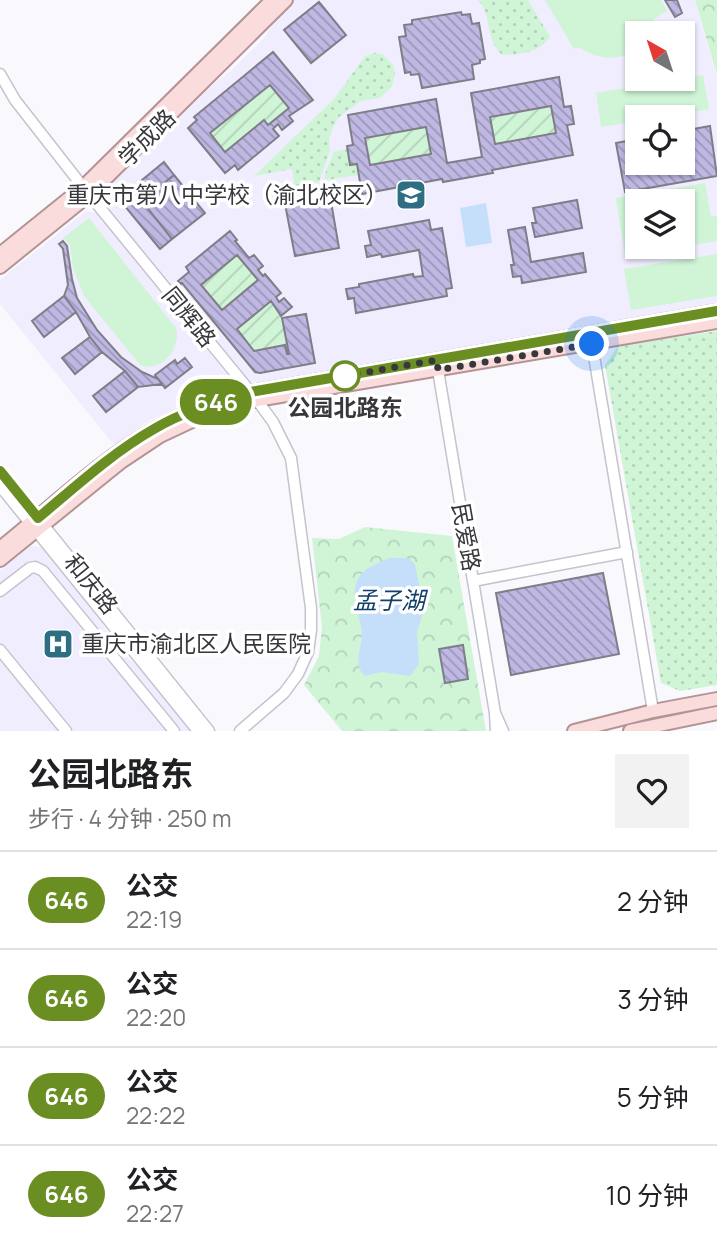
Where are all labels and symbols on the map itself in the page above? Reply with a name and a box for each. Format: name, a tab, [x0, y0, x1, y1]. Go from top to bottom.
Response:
north arrow	[625, 21, 695, 91]
street label: 学成路	[111, 102, 182, 173]
place label: 重庆市第八中学校（渝北校区）	[66, 178, 388, 210]
school or university icon: 重庆市第八中学校（渝北校区）	[394, 178, 428, 212]
street label: 同辉路	[156, 279, 224, 353]
your location	[574, 326, 609, 361]
marker: 公园北路东	[330, 361, 360, 391]
line badge: 646	[176, 379, 256, 425]
place label: 公园北路东	[288, 391, 403, 423]
street label: 民爱路	[445, 500, 489, 574]
street label: 和庆路	[58, 546, 126, 620]
water label: 孟子湖	[353, 583, 429, 616]
hospital icon: 重庆市渝北区人民医院	[41, 627, 75, 661]
place label: 重庆市渝北区人民医院	[81, 627, 311, 659]

